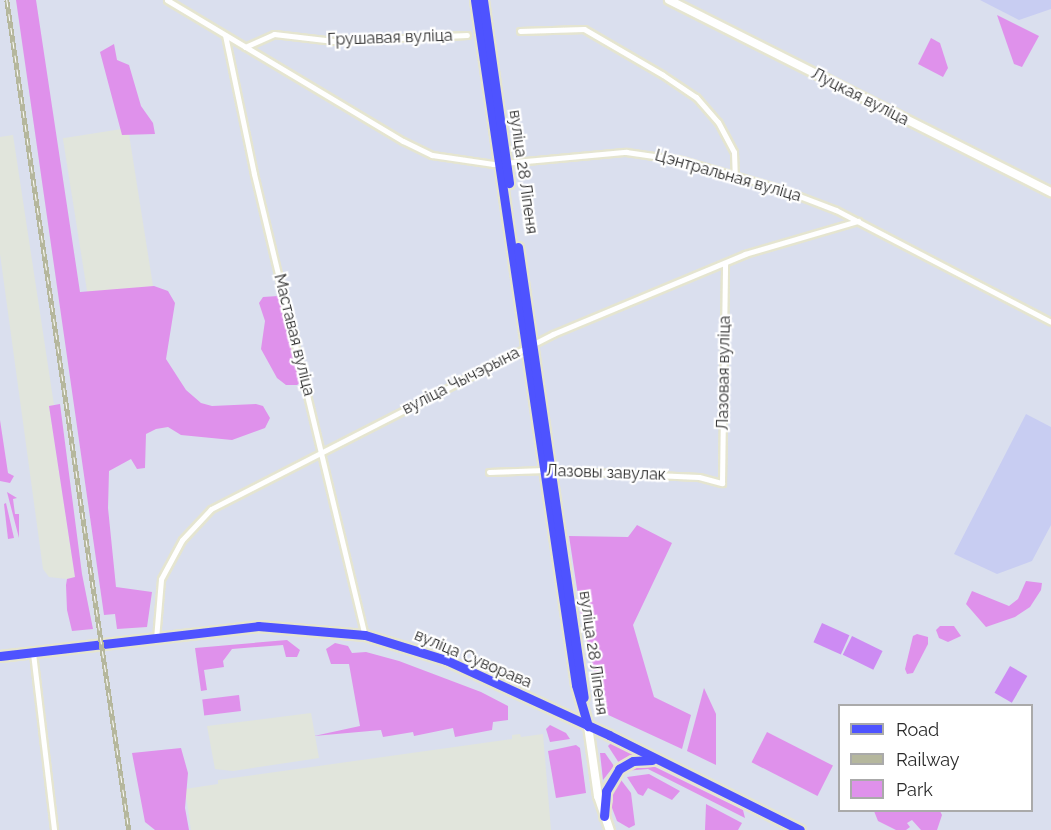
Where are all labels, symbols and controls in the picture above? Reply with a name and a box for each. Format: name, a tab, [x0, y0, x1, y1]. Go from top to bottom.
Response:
street label: Грушавая вуліца	[327, 26, 453, 50]
street label: Луцкая вуліца	[808, 64, 912, 130]
street label: вуліца 28 Ліпеня	[505, 109, 541, 235]
street label: Цэнтральная вуліца	[653, 146, 803, 206]
street label: Маставая вуліца	[270, 272, 318, 398]
street label: Лазовая вуліца	[713, 315, 735, 431]
street label: вуліца Чычэрына	[399, 343, 523, 419]
street label: Лазовы завулак	[546, 461, 666, 485]
street label: вуліца 28 Ліпеня	[575, 590, 611, 716]
street label: вуліца Суворава	[411, 626, 535, 692]
legend	[838, 704, 1033, 812]
text: Road	[896, 719, 939, 740]
text: Railway	[896, 749, 960, 770]
text: Park	[896, 779, 933, 800]

